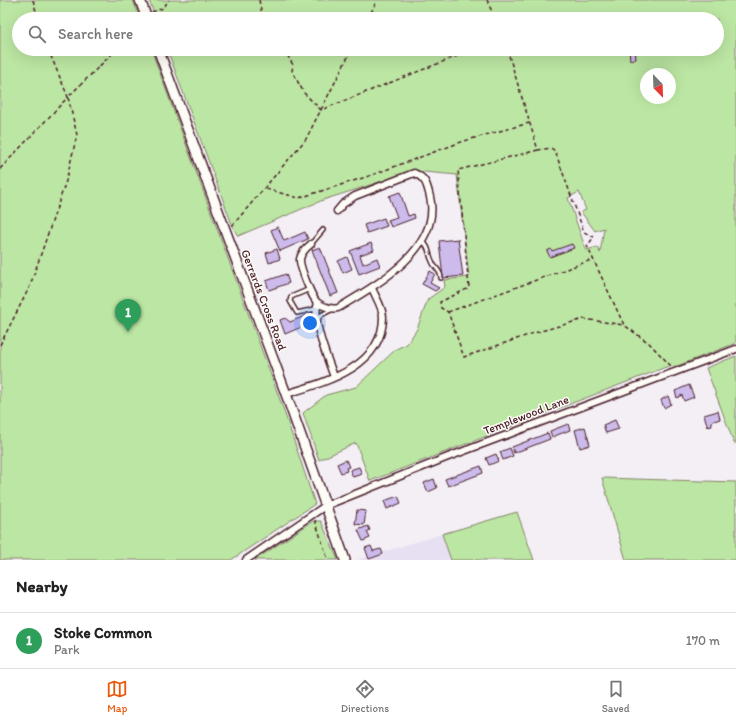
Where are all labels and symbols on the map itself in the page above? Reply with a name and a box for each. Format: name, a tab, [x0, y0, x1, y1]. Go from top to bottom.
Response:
north arrow	[640, 68, 676, 104]
street label: Gerrards Cross Road	[238, 248, 290, 353]
pin: 1	[115, 299, 141, 332]
your location	[300, 313, 320, 333]
street label: Templewood Lane	[481, 392, 571, 438]

